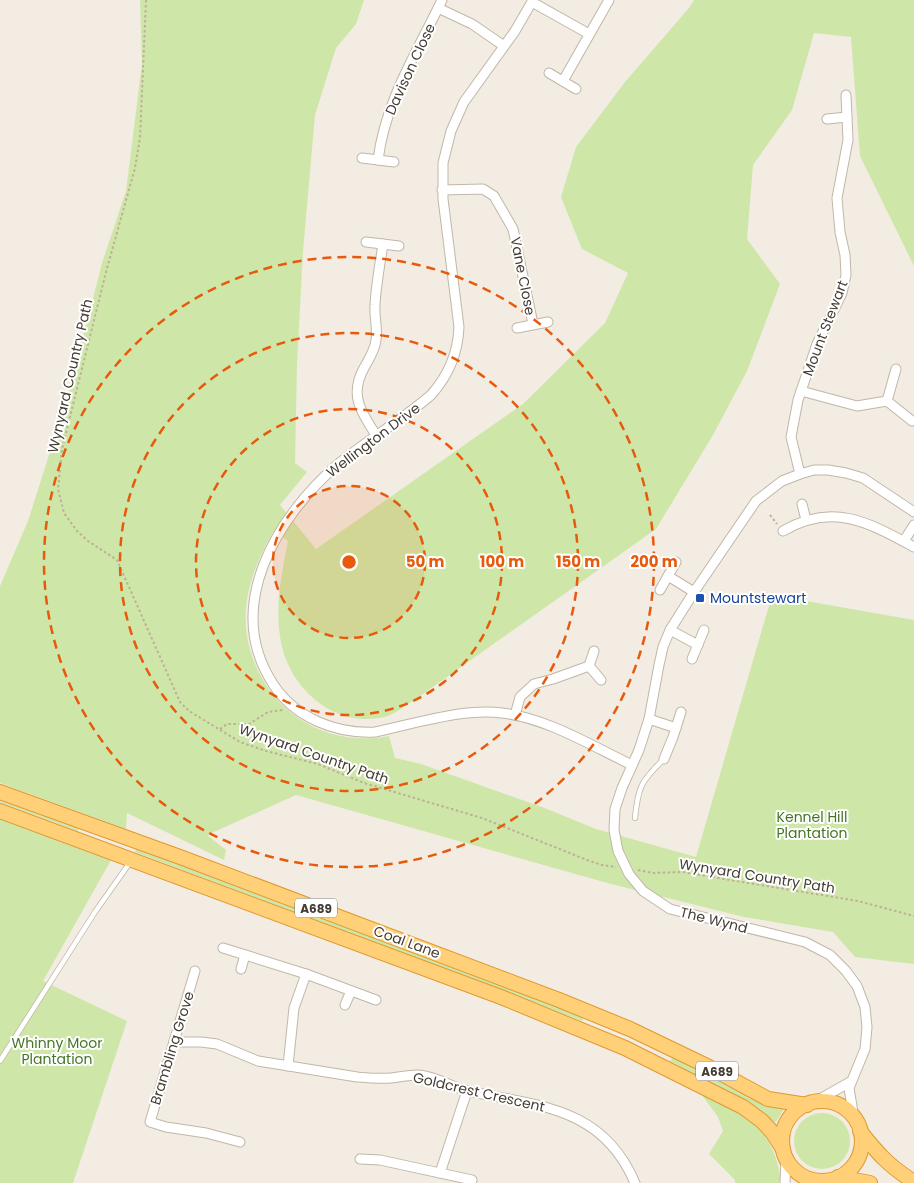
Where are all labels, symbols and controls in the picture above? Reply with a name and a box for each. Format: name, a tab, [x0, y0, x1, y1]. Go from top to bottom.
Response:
street label: Davison Close	[380, 20, 440, 118]
street label: Vane Close	[506, 235, 540, 317]
street label: Mount Stewart	[798, 277, 852, 379]
street label: Wynyard Country Path	[43, 297, 97, 455]
street label: Wellington Drive	[322, 398, 424, 482]
text: 50 m	[406, 551, 444, 572]
text: 100 m	[480, 551, 524, 572]
text: 150 m	[556, 551, 600, 572]
text: 200 m	[630, 551, 678, 572]
centre of rings	[340, 553, 358, 571]
place label: Mountstewart	[710, 588, 806, 608]
marker: Mountstewart	[694, 592, 706, 604]
street label: Wynyard Country Path	[236, 719, 392, 789]
park label: Kennel Hill Plantation	[777, 807, 848, 843]
street label: Wynyard Country Path	[678, 854, 836, 898]
road number: A689	[295, 898, 337, 918]
street label: The Wynd	[678, 902, 750, 938]
street label: Coal Lane	[371, 921, 443, 963]
street label: Brambling Grove	[145, 988, 199, 1107]
park label: Whinny Moor Plantation	[12, 1033, 102, 1069]
road number: A689	[696, 1062, 738, 1080]
street label: Goldcrest Crescent	[411, 1067, 547, 1117]

